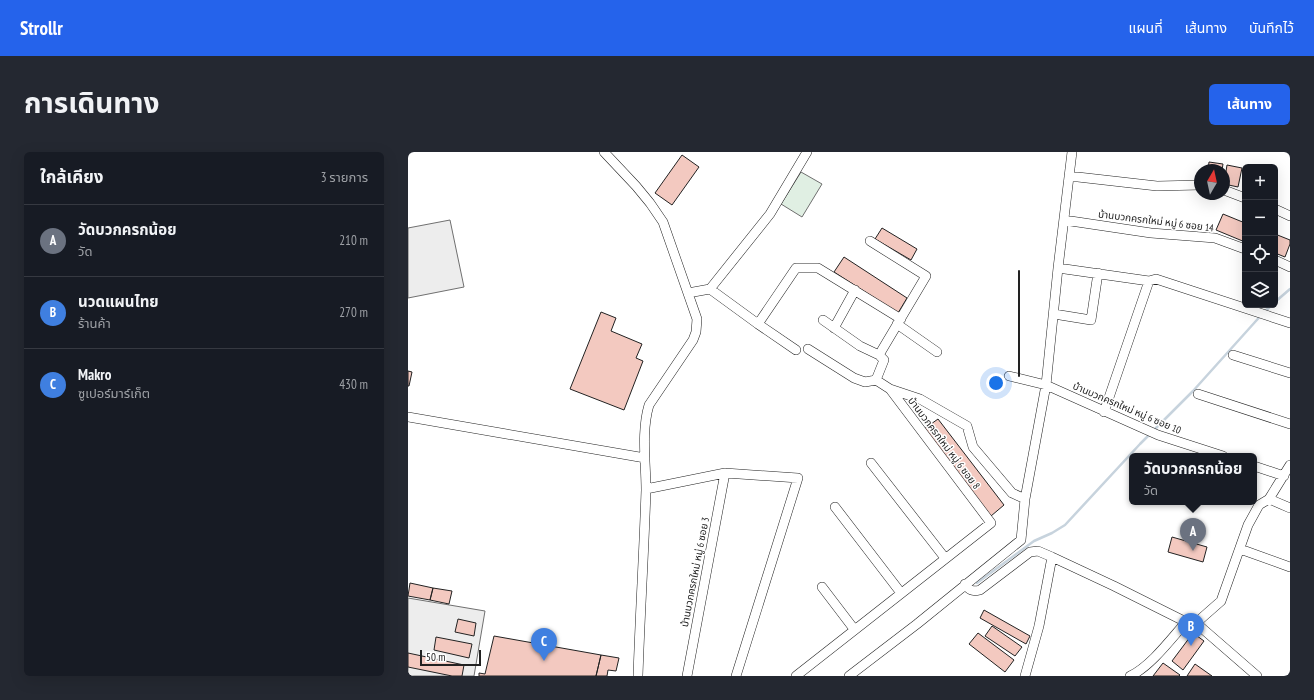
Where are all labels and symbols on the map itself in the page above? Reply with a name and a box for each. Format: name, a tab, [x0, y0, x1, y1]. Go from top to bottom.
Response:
north arrow	[1194, 164, 1230, 200]
street label: บ้านบวกครกใหม่ หมู่ 6 ซอย 14	[1097, 207, 1215, 235]
your location	[986, 373, 1006, 393]
street label: บ้านบวกครกใหม่ หมู่ 6 ซอย 10	[1071, 379, 1184, 437]
street label: บ้านบวกครกใหม่ หมู่ 6 ซอย 8	[905, 394, 983, 492]
street label: บ้านบวกครกใหม่ หมู่ 6 ซอย 3	[678, 516, 712, 628]
pin: A	[1180, 518, 1206, 551]
pin: B	[1178, 613, 1204, 646]
pin: C	[531, 628, 557, 661]
scale bar	[420, 648, 481, 667]

